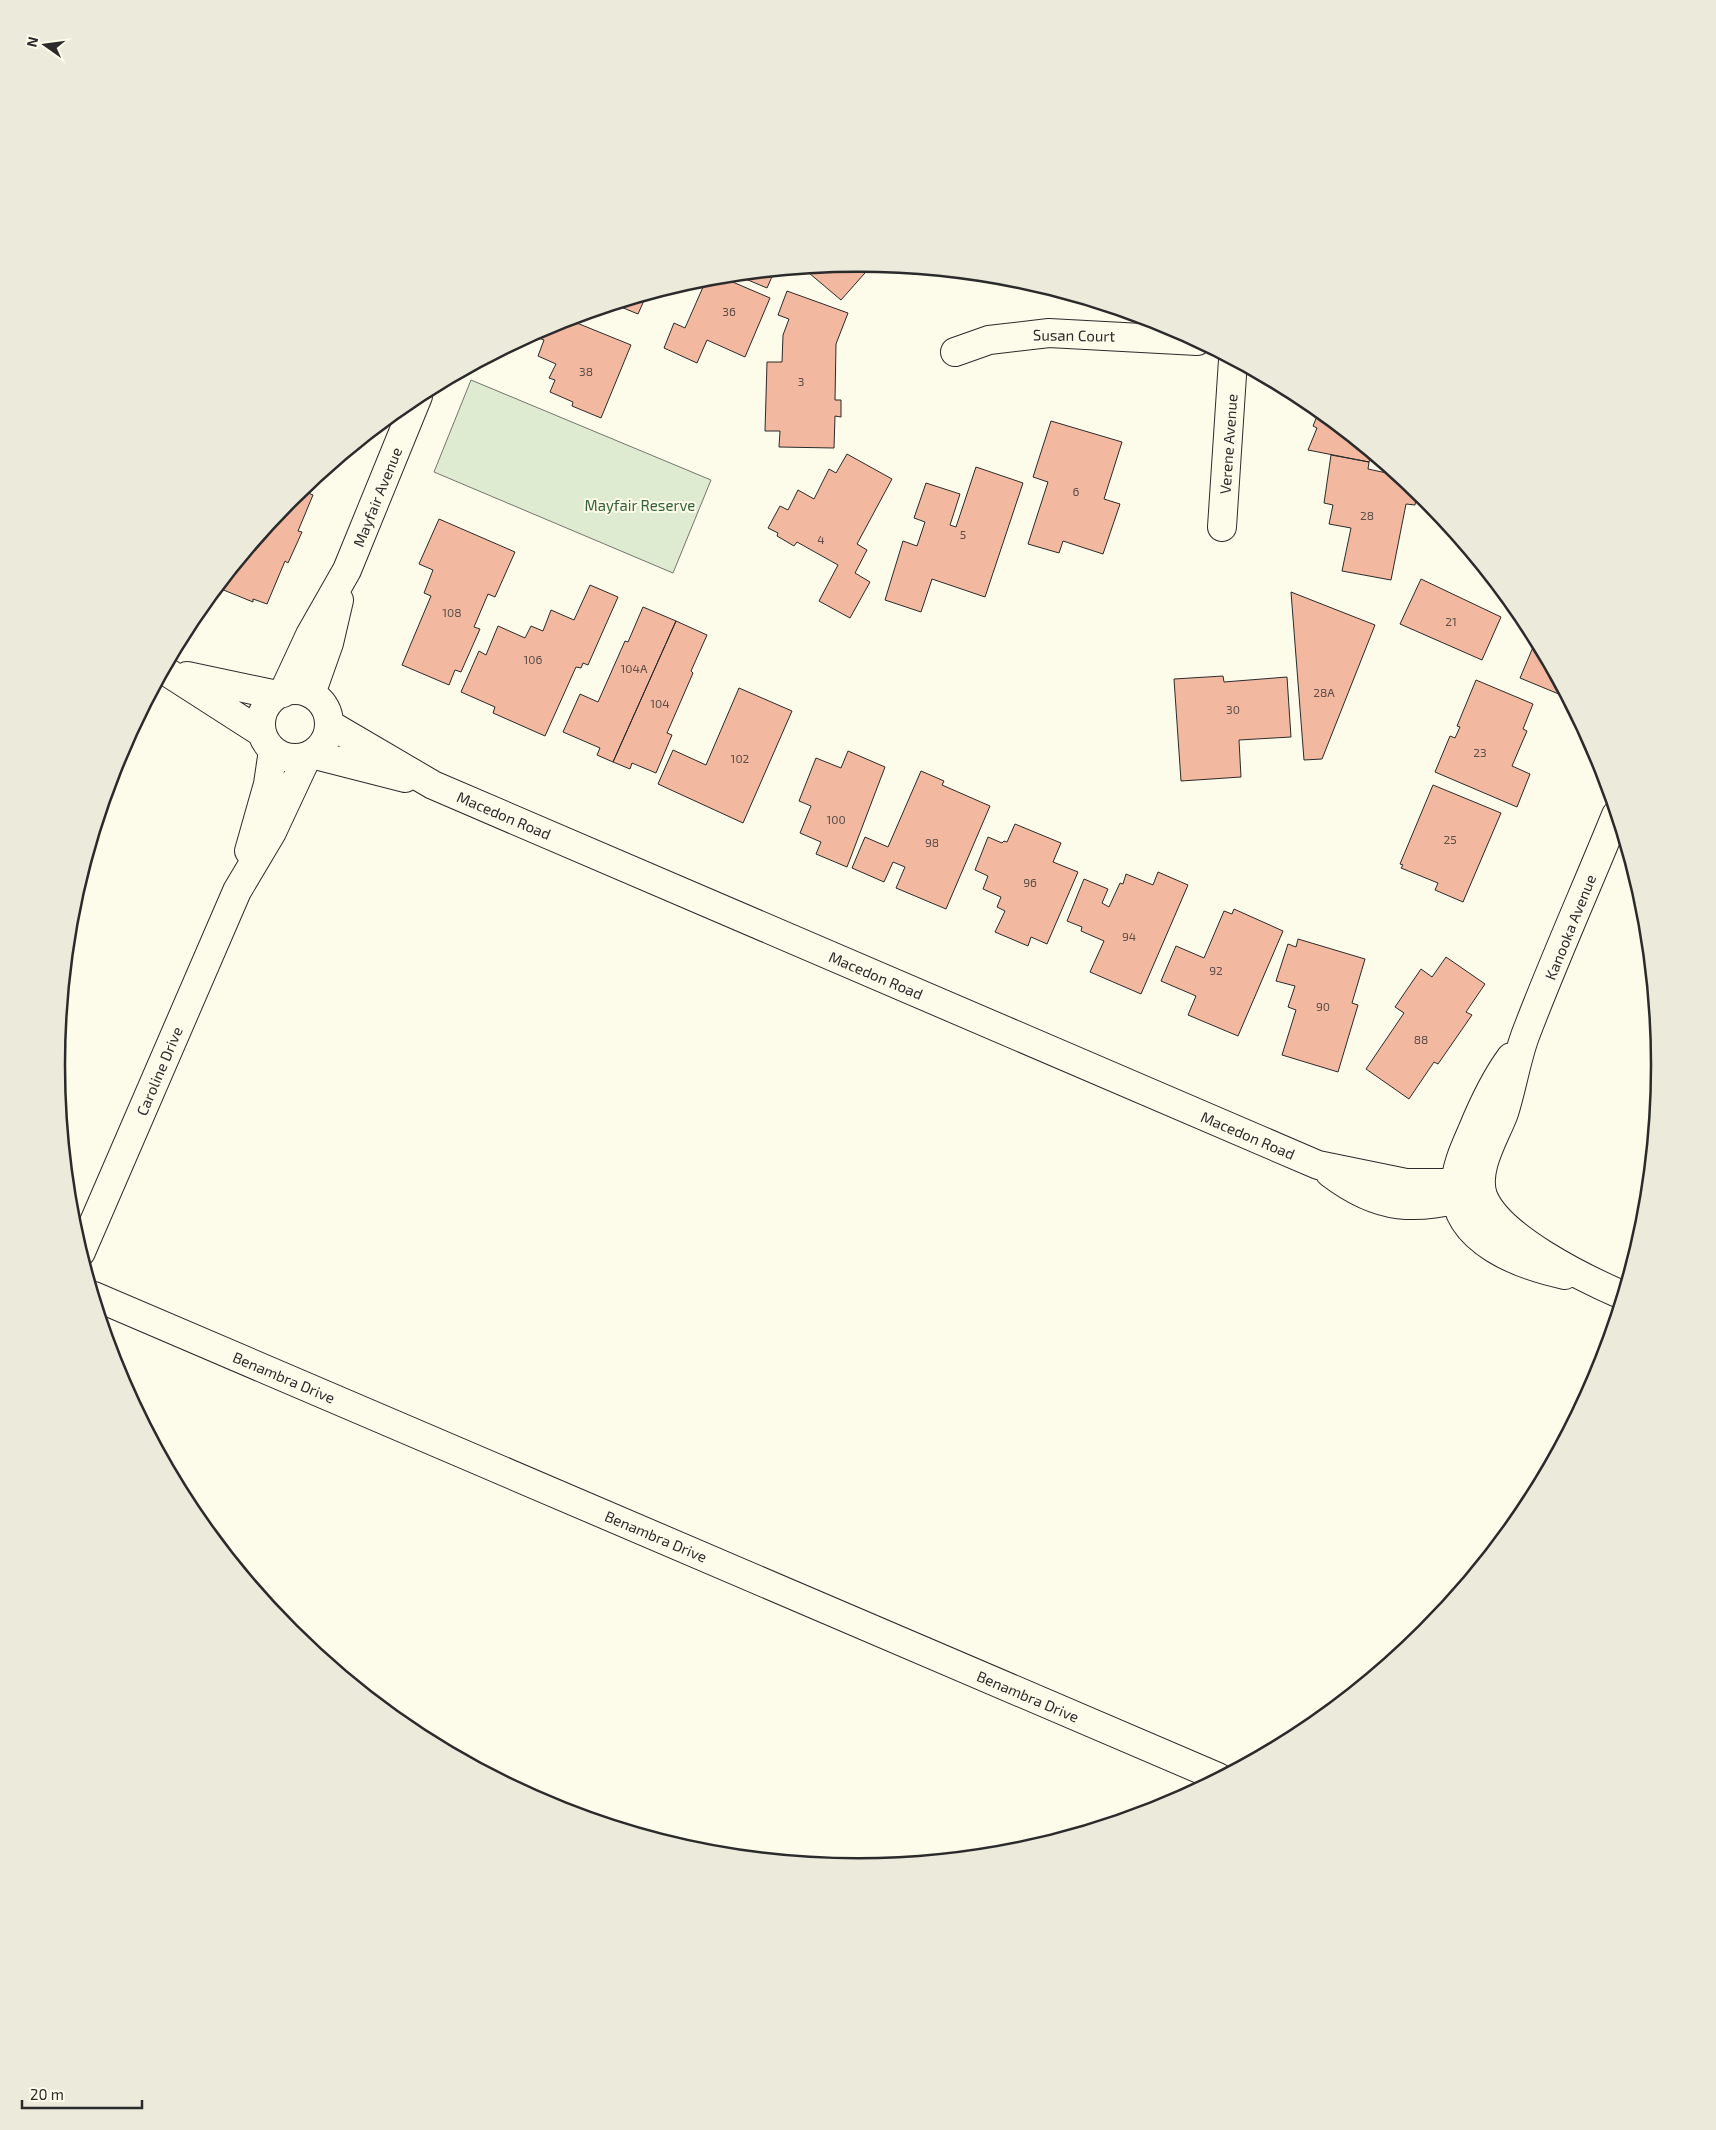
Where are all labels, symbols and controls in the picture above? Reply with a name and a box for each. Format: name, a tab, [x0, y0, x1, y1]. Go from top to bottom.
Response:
north arrow	[20, 20, 70, 70]
text: N	[22, 35, 41, 49]
house number: 36	[722, 304, 736, 318]
street label: Susan Court	[1033, 325, 1116, 345]
house number: 38	[579, 364, 593, 378]
house number: 3	[798, 374, 804, 388]
street label: Verene Avenue	[1216, 393, 1240, 495]
street label: Mayfair Avenue	[349, 445, 405, 549]
house number: 6	[1073, 484, 1080, 498]
park label: Mayfair Reserve	[585, 496, 695, 514]
house number: 28	[1360, 508, 1374, 522]
house number: 5	[960, 527, 966, 541]
house number: 4	[817, 532, 825, 546]
house number: 108	[442, 605, 462, 619]
house number: 21	[1445, 614, 1457, 628]
house number: 106	[524, 652, 543, 666]
house number: 104A	[621, 661, 648, 675]
house number: 28A	[1313, 685, 1335, 699]
house number: 104	[650, 696, 670, 710]
house number: 30	[1226, 702, 1240, 716]
house number: 23	[1473, 745, 1487, 759]
house number: 102	[731, 751, 750, 765]
street label: Macedon Road	[454, 787, 554, 843]
house number: 100	[826, 812, 846, 826]
house number: 25	[1443, 832, 1457, 846]
house number: 98	[925, 835, 939, 849]
street label: Kanooka Avenue	[1541, 872, 1599, 982]
house number: 96	[1023, 875, 1037, 889]
house number: 94	[1122, 929, 1136, 943]
street label: Macedon Road	[826, 947, 926, 1003]
house number: 92	[1209, 963, 1223, 977]
house number: 90	[1316, 999, 1330, 1013]
street label: Caroline Drive	[132, 1024, 186, 1118]
house number: 88	[1414, 1032, 1428, 1046]
street label: Macedon Road	[1198, 1107, 1298, 1163]
street label: Benambra Drive	[230, 1347, 338, 1407]
street label: Benambra Drive	[602, 1506, 710, 1566]
street label: Benambra Drive	[974, 1666, 1082, 1726]
scale bar	[22, 2078, 142, 2110]
text: 20 m	[30, 2085, 64, 2103]

